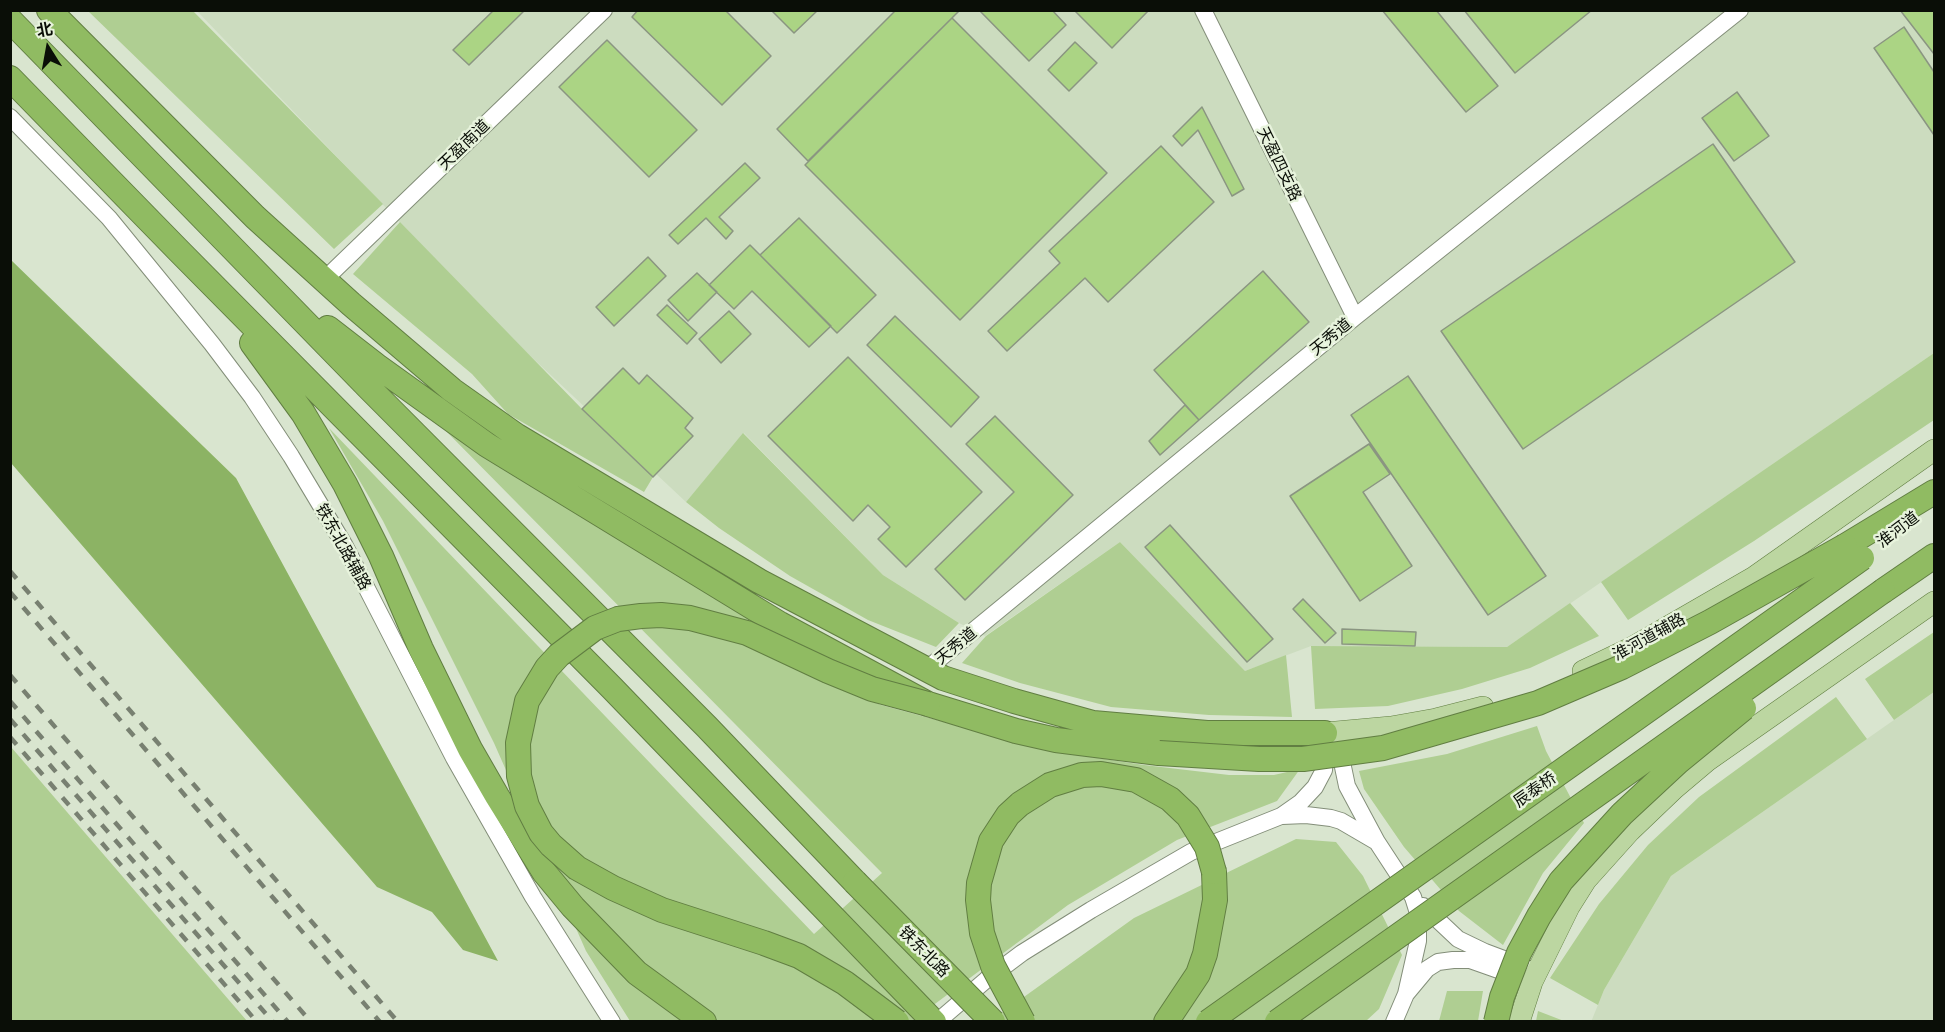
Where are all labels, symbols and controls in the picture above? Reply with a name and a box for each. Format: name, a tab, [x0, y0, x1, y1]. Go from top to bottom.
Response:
north arrow	[18, 18, 78, 78]
text: 北	[35, 20, 54, 40]
street label: 天盈南道	[434, 116, 494, 174]
street label: 天盈四支路	[1253, 124, 1305, 204]
street label: 天秀道	[1306, 314, 1356, 360]
street label: 铁东北路辅路	[311, 500, 375, 594]
street label: 淮河道	[1873, 508, 1923, 552]
street label: 淮河道辅路	[1609, 609, 1689, 665]
street label: 天秀道	[931, 623, 981, 669]
street label: 辰泰桥	[1510, 768, 1560, 812]
street label: 铁东北路	[895, 923, 953, 981]

